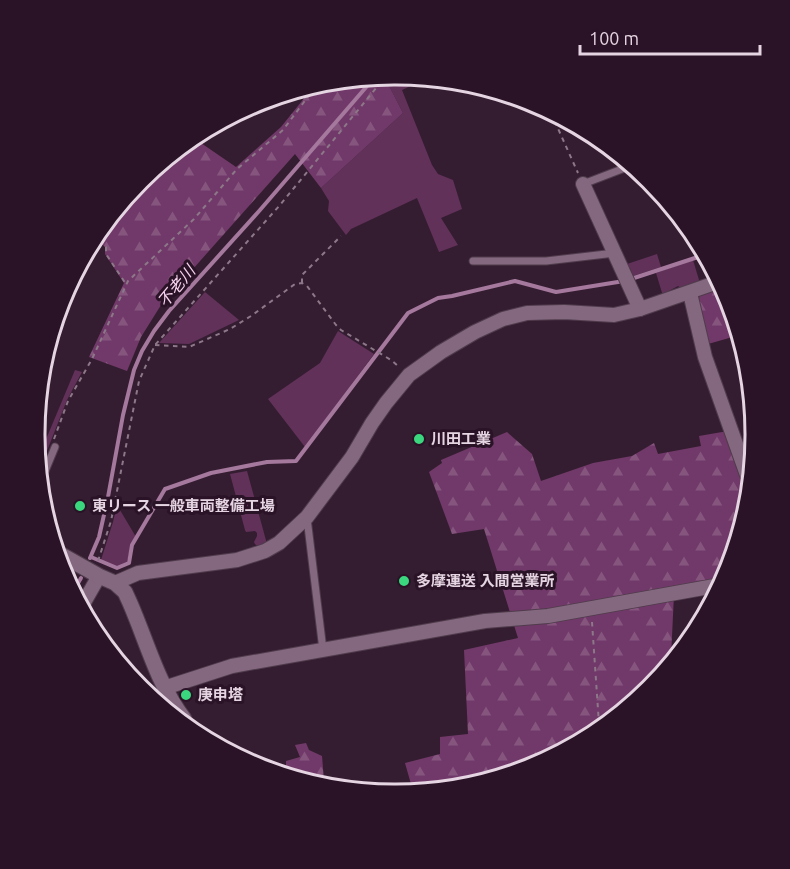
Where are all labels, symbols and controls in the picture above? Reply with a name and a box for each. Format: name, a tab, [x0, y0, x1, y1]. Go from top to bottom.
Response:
scale bar	[580, 18, 760, 56]
text: 100 m	[589, 28, 639, 48]
water label: 不老川	[154, 260, 200, 310]
place label: 川田工業	[431, 430, 491, 447]
marker: 川田工業	[412, 432, 426, 446]
place label: 東リース 一般車両整備工場	[92, 497, 275, 514]
marker: 東リース 一般車両整備工場	[73, 499, 87, 513]
place label: 多摩運送 入間営業所	[416, 572, 555, 589]
marker: 多摩運送 入間営業所	[397, 574, 411, 588]
place label: 庚申塔	[198, 686, 243, 703]
marker: 庚申塔	[179, 688, 193, 702]

